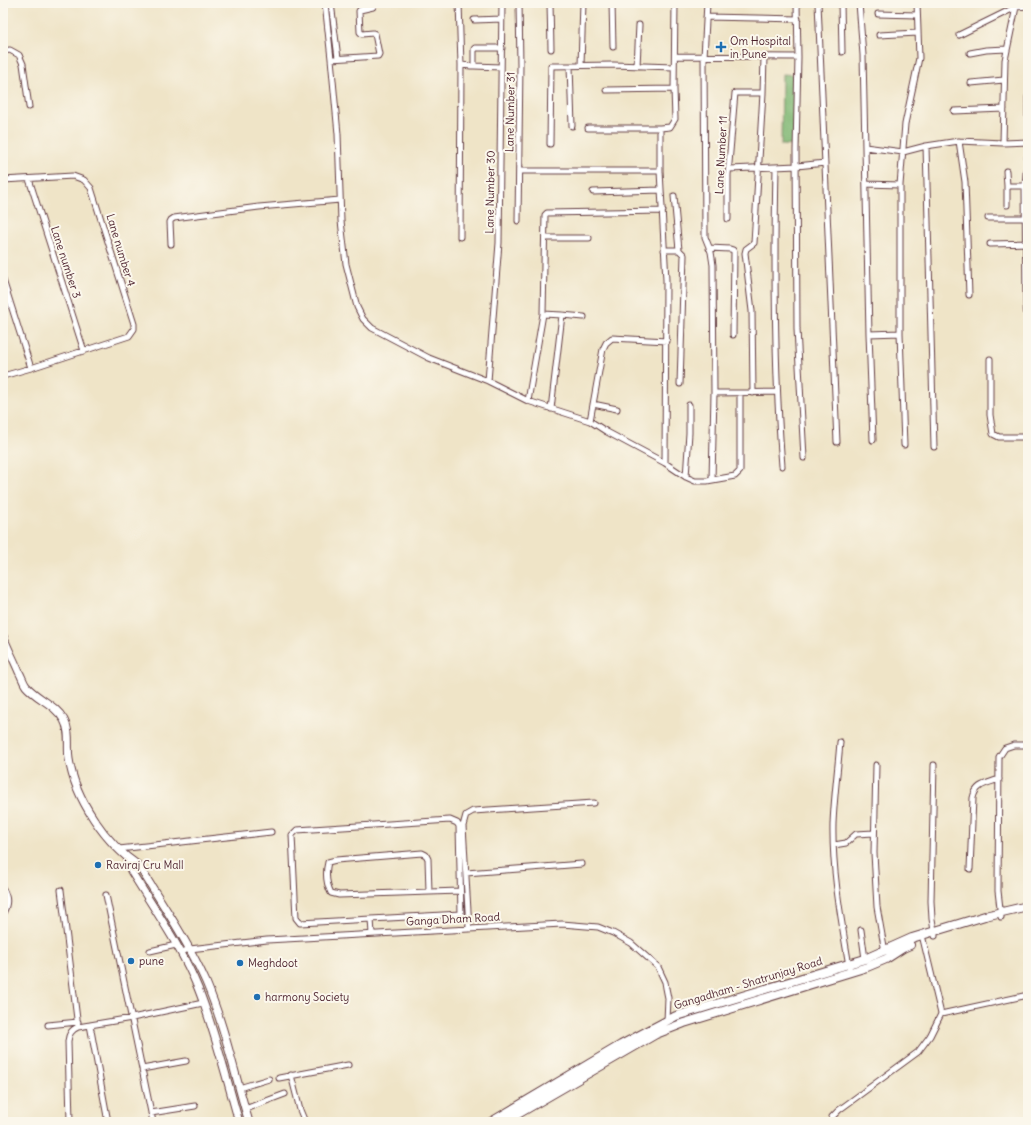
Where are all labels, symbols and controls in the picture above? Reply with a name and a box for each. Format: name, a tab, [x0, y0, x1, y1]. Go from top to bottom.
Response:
place label: Om Hospital in Pune	[730, 34, 791, 61]
marker: Om Hospital in Pune	[715, 41, 727, 53]
street label: Lane Number 31	[502, 72, 518, 152]
street label: Lane Number 11	[712, 115, 730, 195]
street label: Lane Number 30	[482, 150, 498, 234]
street label: Lane number 4	[103, 212, 139, 288]
street label: Lane number 3	[48, 224, 84, 300]
place label: Raviraj Cru Mall	[106, 858, 184, 872]
marker: Raviraj Cru Mall	[93, 860, 103, 870]
street label: Ganga Dham Road	[406, 910, 501, 928]
place label: pune	[139, 954, 164, 968]
street label: Gangadham - Shatrunjay Road	[672, 954, 825, 1012]
marker: pune	[126, 956, 136, 966]
place label: Meghdoot	[248, 956, 298, 970]
marker: Meghdoot	[235, 958, 245, 968]
place label: harmony Society	[265, 990, 349, 1004]
marker: harmony Society	[252, 992, 262, 1002]

